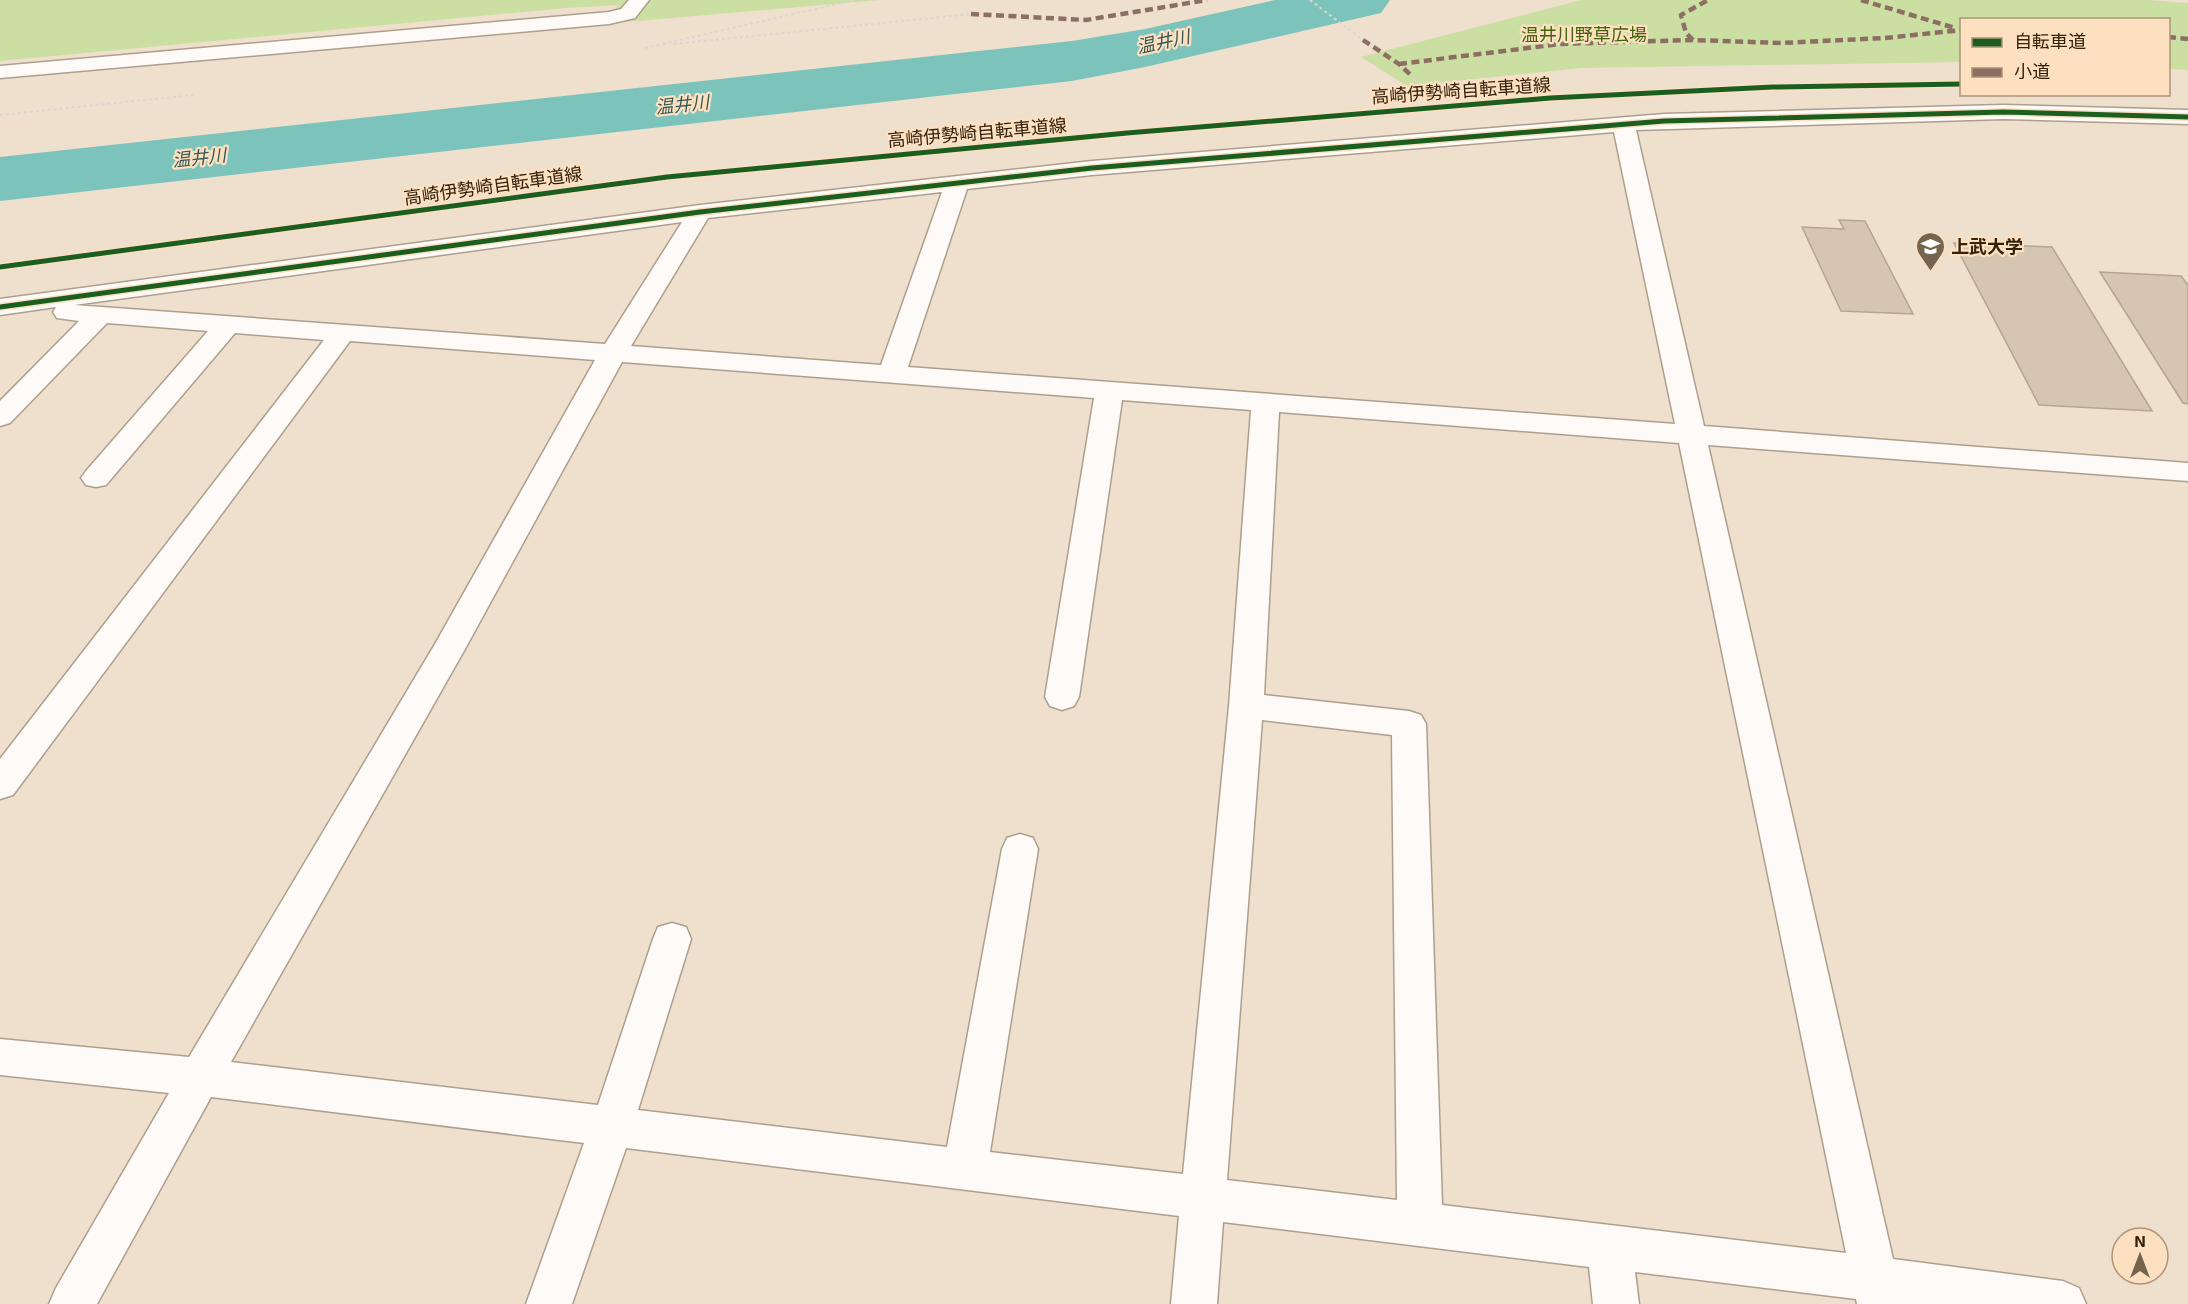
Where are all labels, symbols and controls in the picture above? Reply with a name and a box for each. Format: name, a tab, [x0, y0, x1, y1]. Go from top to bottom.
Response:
legend	[1960, 18, 2170, 96]
park label: 温井川野草広場	[1521, 23, 1647, 45]
water label: 温井川	[1134, 24, 1194, 57]
text: 自転車道	[2014, 30, 2086, 52]
text: 小道	[2014, 60, 2050, 82]
street label: 高崎伊勢崎自転車道線	[1370, 73, 1552, 107]
water label: 温井川	[654, 90, 712, 118]
street label: 高崎伊勢崎自転車道線	[886, 113, 1068, 151]
water label: 温井川	[171, 143, 229, 171]
street label: 高崎伊勢崎自転車道線	[402, 162, 584, 208]
school or university icon: 上武大学	[1914, 230, 1946, 272]
place label: 上武大学	[1951, 235, 2023, 257]
north arrow	[2110, 1226, 2170, 1286]
text: N	[2134, 1231, 2146, 1250]

